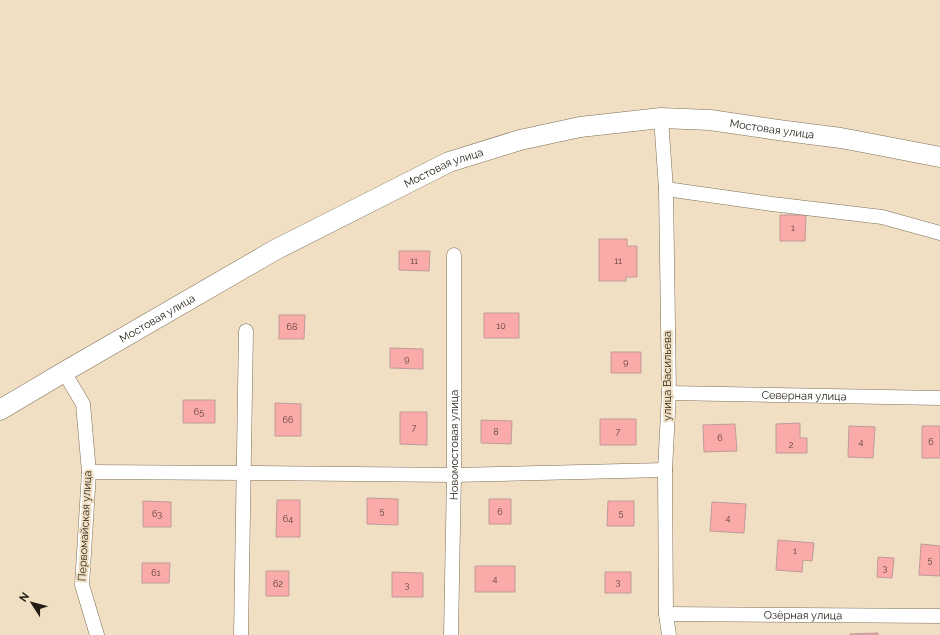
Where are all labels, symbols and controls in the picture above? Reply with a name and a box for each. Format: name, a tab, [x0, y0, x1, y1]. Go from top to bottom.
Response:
street label: Мостовая улица	[729, 116, 815, 141]
street label: Мостовая улица	[402, 145, 485, 190]
house number: 1	[791, 223, 795, 233]
house number: 11	[410, 256, 418, 266]
house number: 11	[614, 256, 622, 266]
street label: Мостовая улица	[117, 291, 197, 345]
house number: 10	[496, 321, 506, 331]
house number: 68	[287, 322, 297, 332]
street label: улица Васильева	[661, 331, 674, 421]
house number: 9	[404, 354, 410, 364]
house number: 9	[623, 357, 629, 367]
street label: Северная улица	[761, 388, 847, 403]
street label: Новомостовая улица	[447, 390, 461, 500]
house number: 65	[194, 407, 204, 417]
house number: 66	[283, 415, 294, 425]
house number: 7	[412, 423, 417, 433]
house number: 8	[493, 427, 499, 437]
house number: 7	[616, 427, 621, 437]
house number: 6	[717, 433, 723, 443]
house number: 4	[859, 437, 864, 447]
house number: 6	[928, 437, 934, 447]
house number: 2	[789, 440, 794, 450]
street label: Первомайская улица	[76, 470, 94, 582]
house number: 5	[380, 506, 385, 516]
house number: 6	[497, 507, 503, 517]
house number: 5	[619, 508, 624, 518]
house number: 63	[152, 509, 162, 519]
house number: 4	[726, 513, 731, 523]
house number: 64	[283, 514, 293, 524]
house number: 1	[793, 546, 797, 556]
house number: 5	[928, 555, 933, 565]
house number: 3	[883, 563, 888, 573]
house number: 61	[151, 568, 161, 578]
house number: 4	[493, 574, 498, 584]
house number: 3	[616, 577, 621, 587]
house number: 62	[273, 579, 283, 589]
house number: 3	[405, 580, 410, 590]
north arrow	[12, 583, 52, 623]
text: N	[17, 590, 32, 605]
street label: Озёрная улица	[764, 608, 842, 622]

